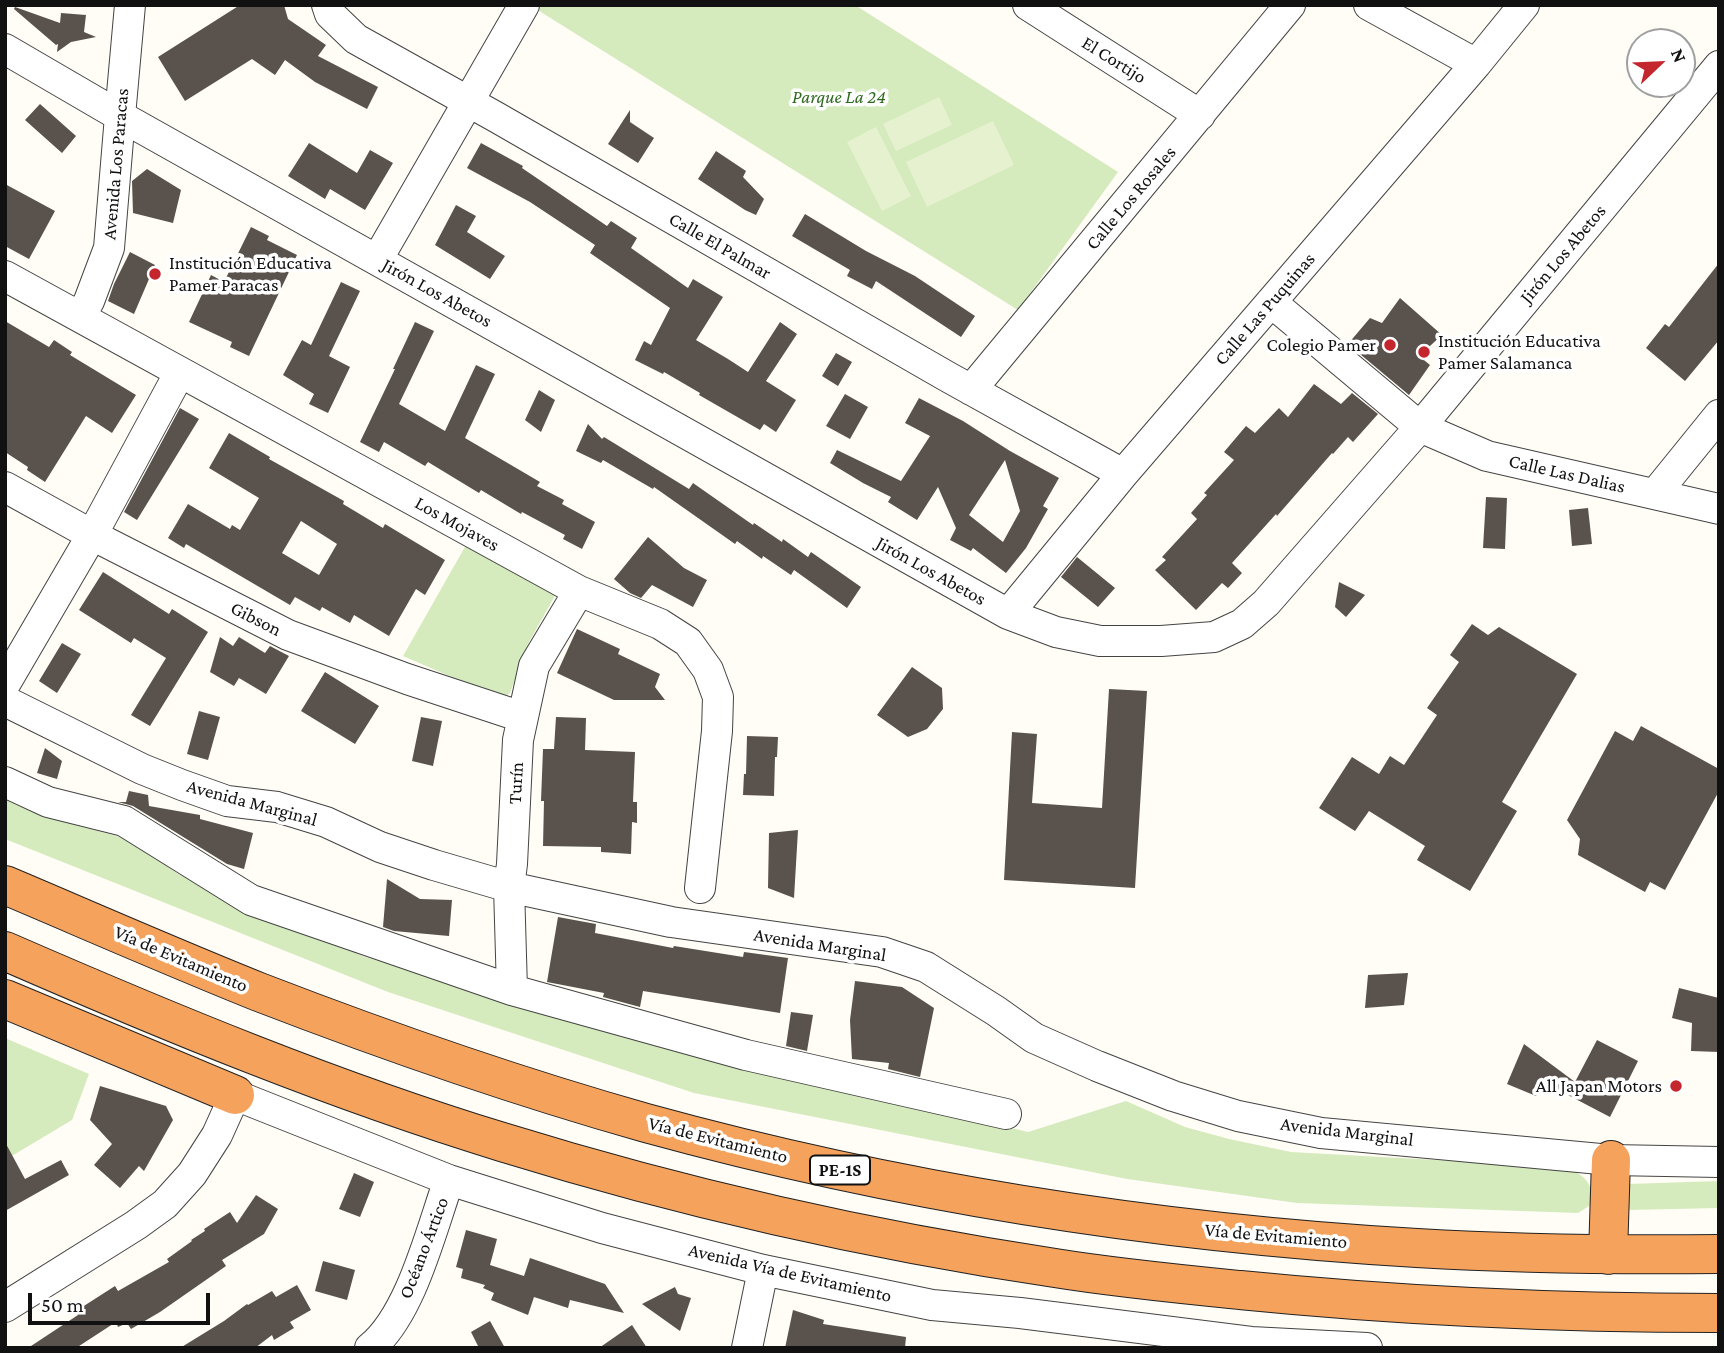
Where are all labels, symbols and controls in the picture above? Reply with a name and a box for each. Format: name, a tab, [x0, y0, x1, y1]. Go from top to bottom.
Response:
north arrow	[1626, 28, 1696, 98]
street label: El Cortijo	[1078, 31, 1150, 89]
text: N	[1667, 45, 1691, 65]
park label: Parque La 24	[792, 86, 886, 108]
street label: Avenida Los Paracas	[98, 87, 134, 241]
street label: Calle Los Rosales	[1081, 141, 1181, 255]
street label: Jirón Los Abetos	[1515, 200, 1611, 308]
street label: Calle El Palmar	[665, 207, 775, 285]
street label: Calle Las Puquinas	[1210, 248, 1320, 370]
place label: Institución Educativa Pamer Paracas	[169, 252, 332, 296]
street label: Jirón Los Abetos	[378, 253, 496, 333]
marker: Institución Educativa Pamer Paracas	[147, 266, 163, 282]
place label: Institución Educativa Pamer Salamanca	[1438, 330, 1601, 374]
place label: Colegio Pamer	[1267, 334, 1376, 356]
marker: Colegio Pamer	[1382, 337, 1398, 353]
marker: Institución Educativa Pamer Salamanca	[1416, 344, 1432, 360]
street label: Calle Las Dalias	[1507, 450, 1627, 498]
street label: Los Mojaves	[411, 492, 503, 556]
street label: Jirón Los Abetos	[872, 531, 990, 611]
street label: Gibson	[227, 597, 285, 641]
street label: Turín	[504, 761, 528, 805]
street label: Avenida Marginal	[184, 775, 320, 831]
street label: Vía de Evitamiento	[111, 921, 251, 997]
street label: Avenida Marginal	[752, 923, 888, 967]
place label: All Japan Motors	[1536, 1075, 1662, 1097]
marker: All Japan Motors	[1668, 1078, 1684, 1094]
street label: Vía de Evitamiento	[646, 1112, 790, 1168]
street label: Avenida Marginal	[1279, 1113, 1415, 1151]
road number: PE-1S	[810, 1156, 870, 1184]
street label: Océano Ártico	[394, 1194, 454, 1302]
street label: Vía de Evitamiento	[1204, 1218, 1348, 1254]
street label: Avenida Vía de Evitamiento	[686, 1239, 894, 1307]
scale bar	[32, 1280, 214, 1324]
text: 50 m	[41, 1293, 84, 1317]

